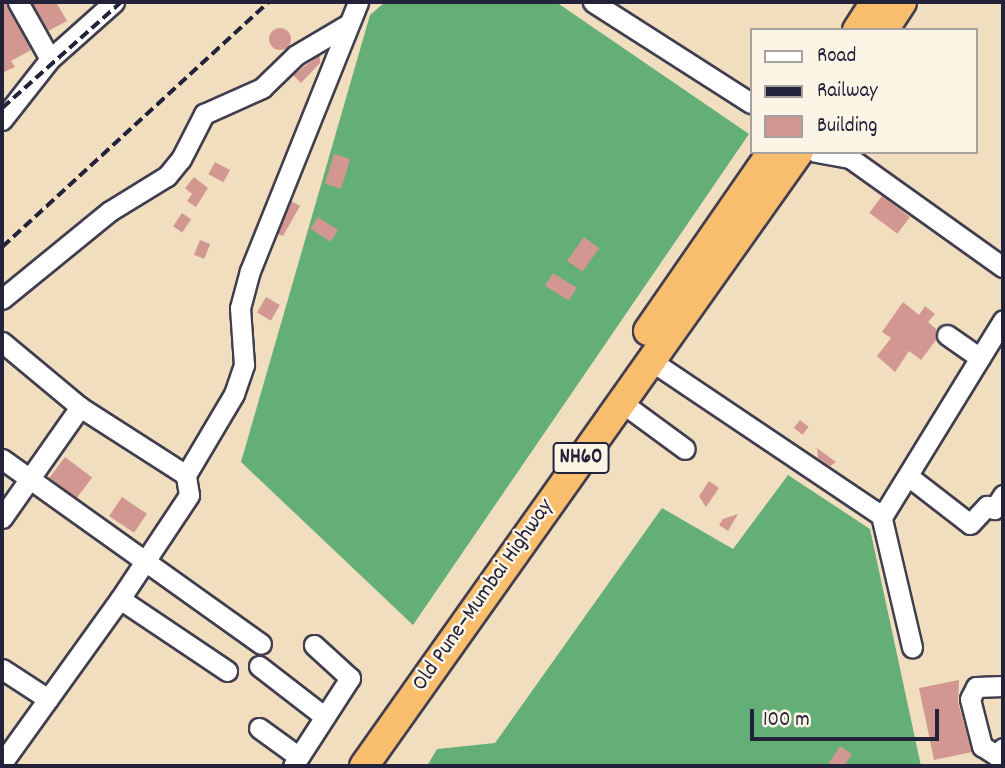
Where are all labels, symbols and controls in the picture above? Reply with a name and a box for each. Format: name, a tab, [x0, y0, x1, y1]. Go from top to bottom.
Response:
legend	[750, 28, 977, 154]
text: Road	[817, 42, 856, 72]
text: Railway	[817, 77, 878, 107]
text: Building	[817, 112, 877, 142]
road number: NH60	[551, 440, 611, 476]
street label: Old Pune–Mumbai Highway	[407, 495, 561, 697]
scale bar	[753, 694, 942, 738]
text: 100 m	[763, 706, 810, 736]

